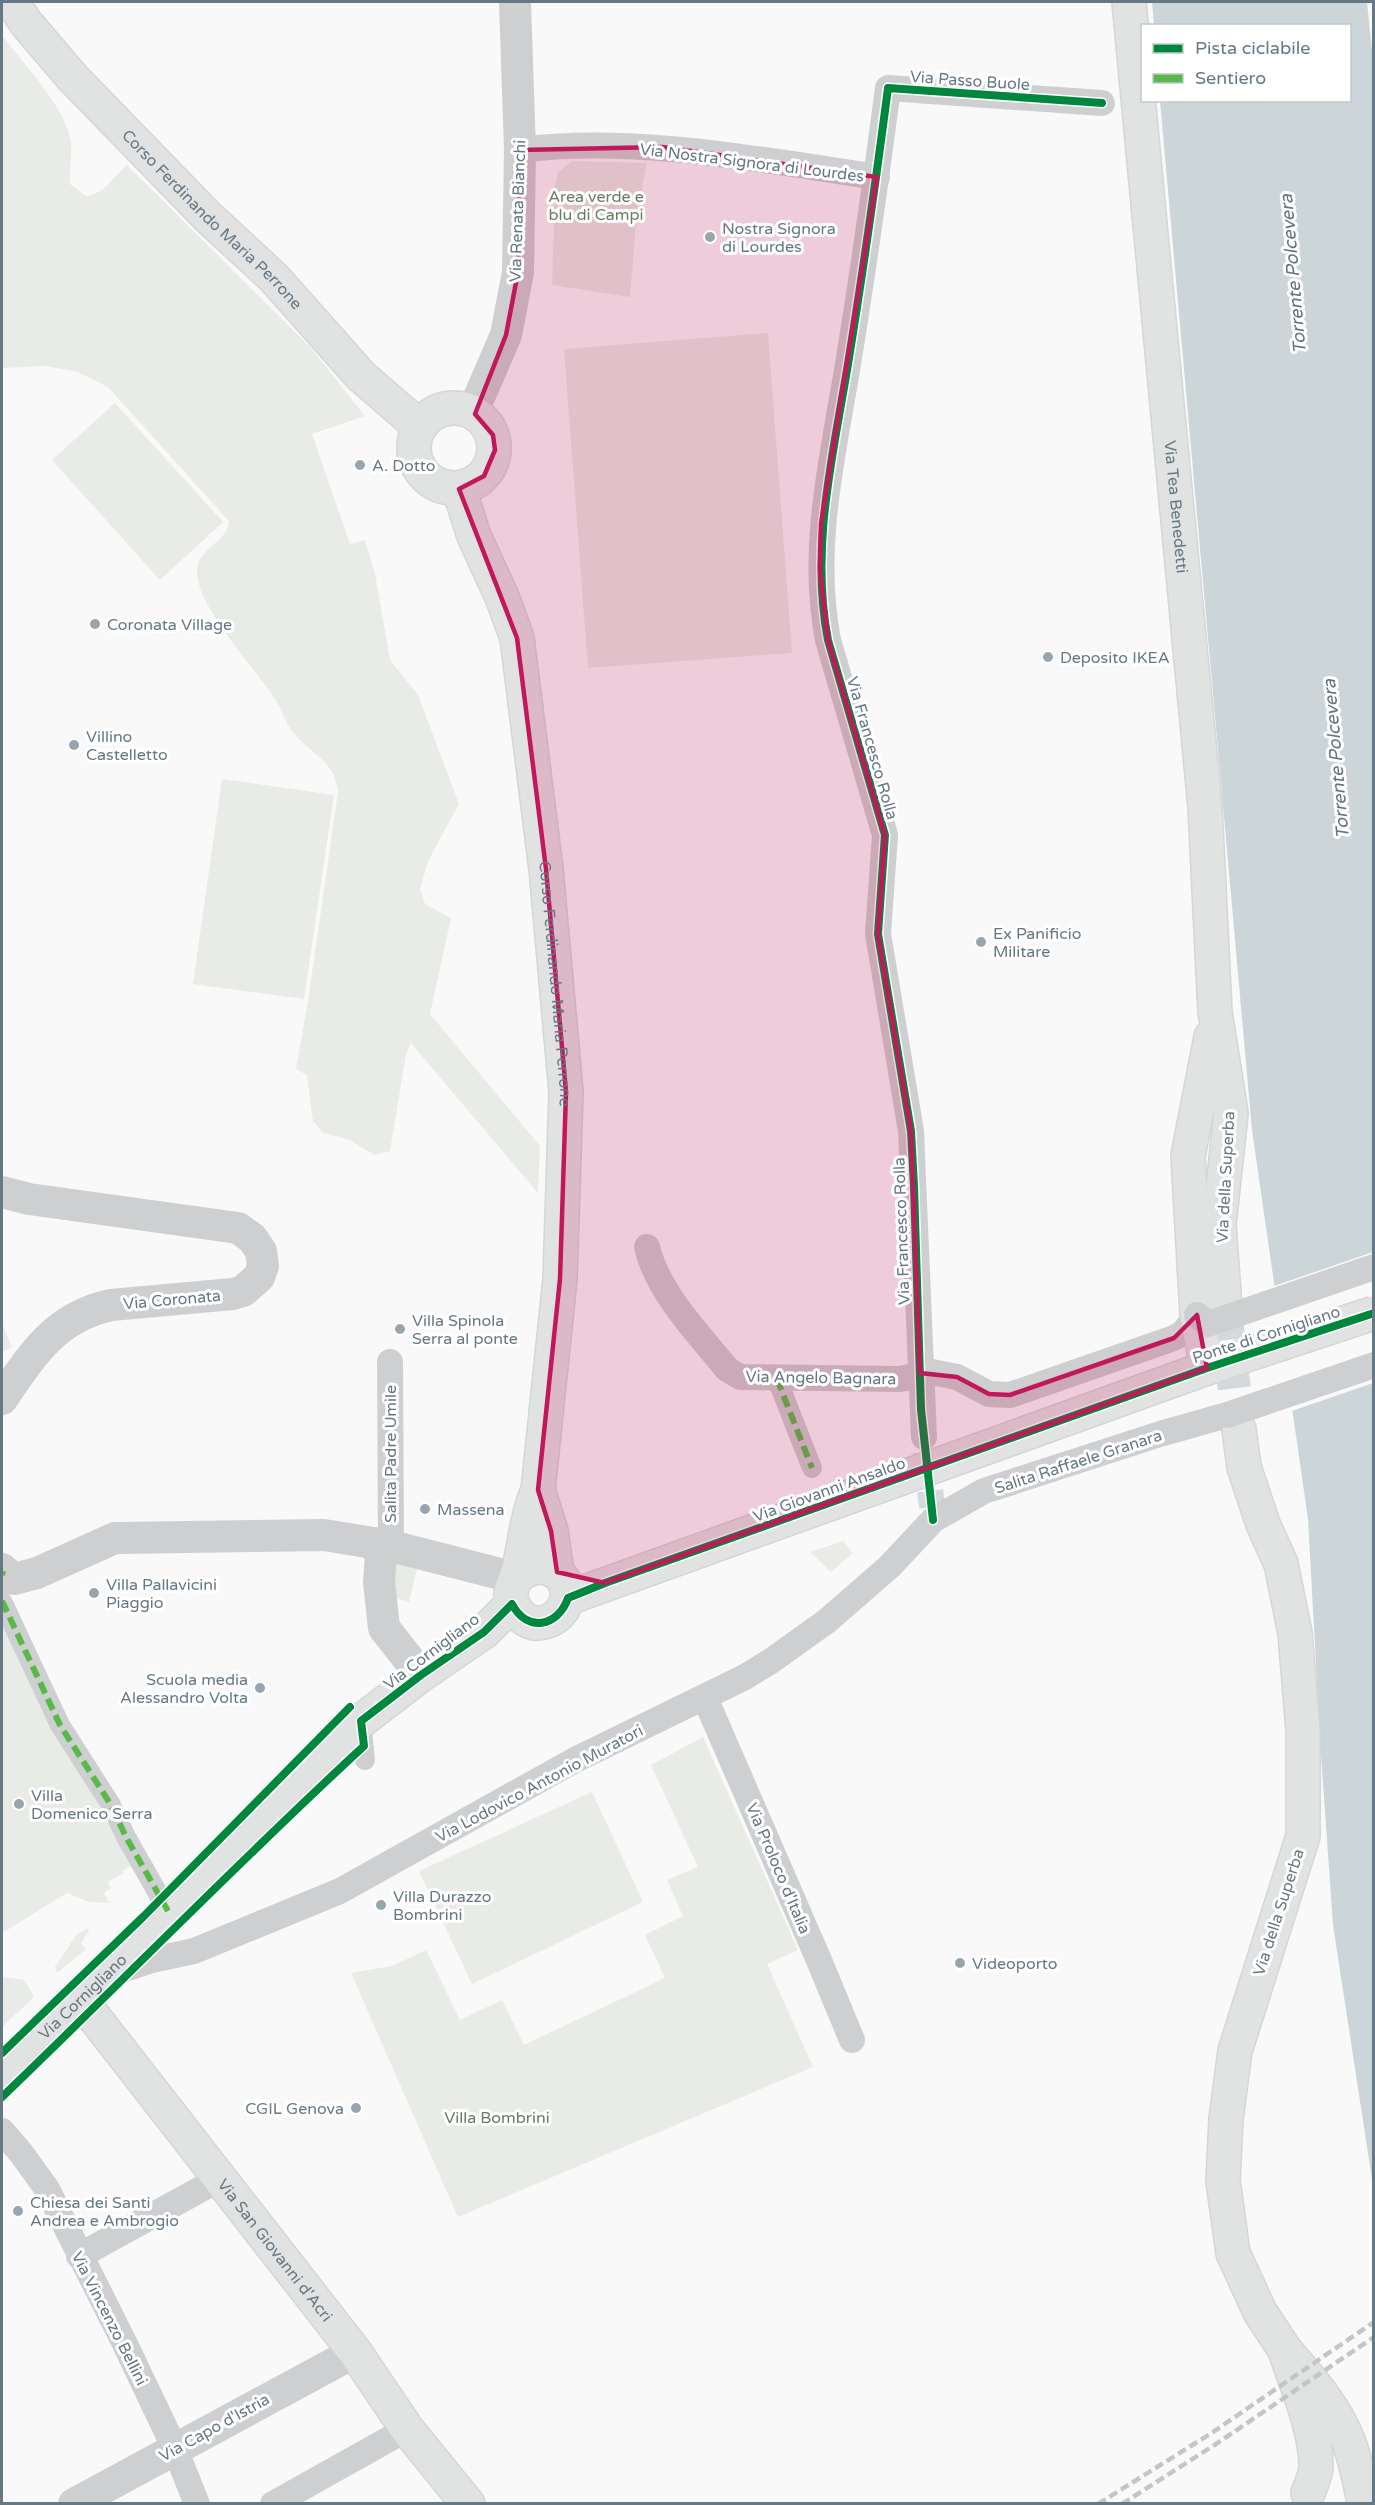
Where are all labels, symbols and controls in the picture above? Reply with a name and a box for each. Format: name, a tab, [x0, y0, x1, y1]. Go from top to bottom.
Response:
legend	[1141, 24, 1351, 102]
text: Pista ciclabile	[1195, 37, 1310, 59]
street label: Via Passo Buole	[909, 67, 1031, 95]
text: Sentiero	[1195, 67, 1266, 89]
street label: Corso Ferdinando Maria Perrone	[117, 126, 306, 314]
street label: Via Nostra Signora di Lourdes	[639, 139, 865, 187]
street label: Via Renata Bianchi	[506, 140, 530, 282]
park label: Area verde e blu di Campi	[548, 187, 644, 225]
water label: Torrente Polcevera	[1275, 192, 1311, 355]
place label: Nostra Signora di Lourdes	[722, 219, 836, 257]
marker: Nostra Signora di Lourdes	[703, 230, 717, 244]
street label: Via Tea Benedetti	[1159, 440, 1192, 574]
place label: A. Dotto	[372, 456, 435, 476]
marker: A. Dotto	[353, 458, 367, 472]
place label: Coronata Village	[107, 615, 232, 635]
marker: Coronata Village	[88, 617, 102, 631]
place label: Deposito IKEA	[1060, 648, 1170, 668]
marker: Deposito IKEA	[1041, 650, 1055, 664]
street label: Via Francesco Rolla	[842, 674, 902, 822]
water label: Torrente Polcevera	[1318, 677, 1354, 840]
place label: Villino Castelletto	[86, 727, 168, 765]
marker: Villino Castelletto	[67, 738, 81, 752]
street label: Corso Ferdinando Maria Perrone	[534, 860, 575, 1107]
place label: Ex Panificio Militare	[993, 924, 1082, 962]
marker: Ex Panificio Militare	[974, 935, 988, 949]
street label: Via della Superba	[1213, 1111, 1239, 1244]
street label: Via Francesco Rolla	[889, 1157, 915, 1305]
street label: Via Coronata	[122, 1286, 222, 1314]
street label: Ponte di Cornigliano	[1190, 1302, 1343, 1368]
place label: Villa Spinola Serra al ponte	[412, 1311, 518, 1349]
marker: Villa Spinola Serra al ponte	[393, 1322, 407, 1336]
street label: Via Angelo Bagnara	[745, 1367, 897, 1389]
street label: Salita Padre Umile	[381, 1385, 401, 1523]
street label: Salita Raffaele Granara	[992, 1425, 1164, 1498]
street label: Via Giovanni Ansaldo	[750, 1453, 908, 1527]
place label: Massena	[437, 1500, 505, 1520]
marker: Massena	[418, 1502, 432, 1516]
place label: Villa Pallavicini Piaggio	[106, 1575, 217, 1613]
marker: Villa Pallavicini Piaggio	[87, 1586, 101, 1600]
street label: Via Cornigliano	[380, 1609, 484, 1694]
place label: Scuola media Alessandro Volta	[120, 1670, 248, 1708]
marker: Scuola media Alessandro Volta	[253, 1681, 267, 1695]
street label: Via Lodovico Antonio Muratori	[432, 1721, 647, 1847]
place label: Villa Domenico Serra	[31, 1786, 152, 1824]
marker: Villa Domenico Serra	[12, 1797, 26, 1811]
street label: Via Proloco d'Italia	[741, 1800, 815, 1937]
street label: Via della Superba	[1249, 1846, 1309, 1978]
place label: Villa Durazzo Bombrini	[393, 1887, 491, 1925]
marker: Villa Durazzo Bombrini	[374, 1898, 388, 1912]
street label: Via Cornigliano	[35, 1950, 131, 2044]
place label: Videoporto	[972, 1954, 1058, 1974]
marker: Videoporto	[953, 1956, 967, 1970]
place label: CGIL Genova	[245, 2099, 344, 2119]
marker: CGIL Genova	[349, 2101, 363, 2115]
park label: Villa Bombrini	[444, 2108, 550, 2128]
street label: Via San Giovanni d'Acri	[213, 2175, 337, 2326]
place label: Chiesa dei Santi Andrea e Ambrogio	[30, 2193, 179, 2231]
marker: Chiesa dei Santi Andrea e Ambrogio	[11, 2204, 25, 2218]
street label: Via Vincenzo Bellini	[67, 2248, 152, 2389]
street label: Via Capo d'Istria	[156, 2389, 273, 2466]

